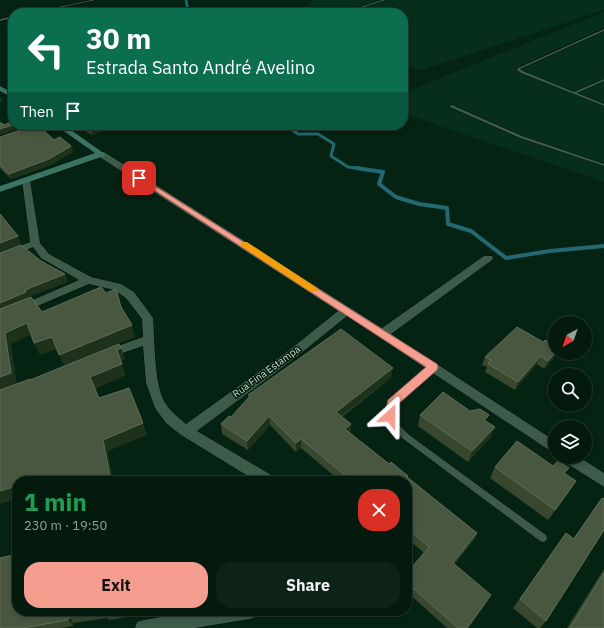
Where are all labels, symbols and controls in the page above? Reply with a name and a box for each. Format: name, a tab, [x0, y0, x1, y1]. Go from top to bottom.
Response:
text: 30 m	[86, 20, 151, 57]
icon: left	[20, 24, 72, 76]
text: Estrada Santo André Avelino	[86, 56, 315, 79]
icon: arrive	[62, 100, 84, 122]
text: Then	[20, 102, 54, 121]
pin	[122, 161, 156, 195]
icon: arrive	[128, 167, 150, 189]
north arrow	[548, 316, 592, 360]
map controls	[548, 316, 592, 464]
street label: Rua Fina Estampa	[230, 342, 303, 400]
button: search	[548, 368, 592, 412]
position arrow	[369, 395, 411, 437]
button: layers	[548, 420, 592, 464]
text: 1 min	[24, 486, 87, 518]
button: close	[358, 489, 400, 531]
text: 230 m · 19:50	[24, 517, 107, 534]
button: Exit	[24, 562, 208, 608]
button: Share	[216, 562, 400, 608]

